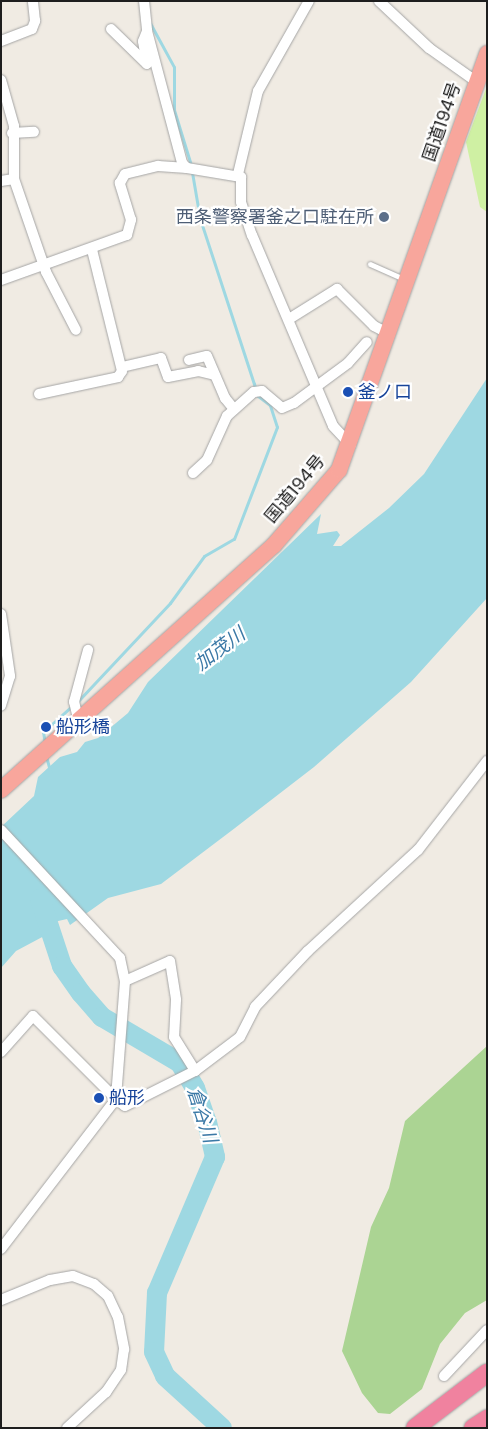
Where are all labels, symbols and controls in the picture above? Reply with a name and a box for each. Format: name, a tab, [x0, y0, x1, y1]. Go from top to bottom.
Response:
street label: 国道194号	[418, 80, 466, 164]
place label: 西条警察署釜之口駐在所	[176, 206, 374, 228]
marker: 西条警察署釜之口駐在所	[378, 211, 390, 223]
place label: 釜ノ口	[358, 381, 412, 403]
marker: 釜ノ口	[342, 386, 354, 398]
street label: 国道194号	[260, 450, 330, 528]
water label: 加茂川	[190, 623, 250, 675]
place label: 船形橋	[56, 716, 110, 738]
marker: 船形橋	[40, 721, 52, 733]
water label: 倉谷川	[182, 1084, 222, 1146]
place label: 船形	[109, 1087, 145, 1109]
marker: 船形	[93, 1092, 105, 1104]

